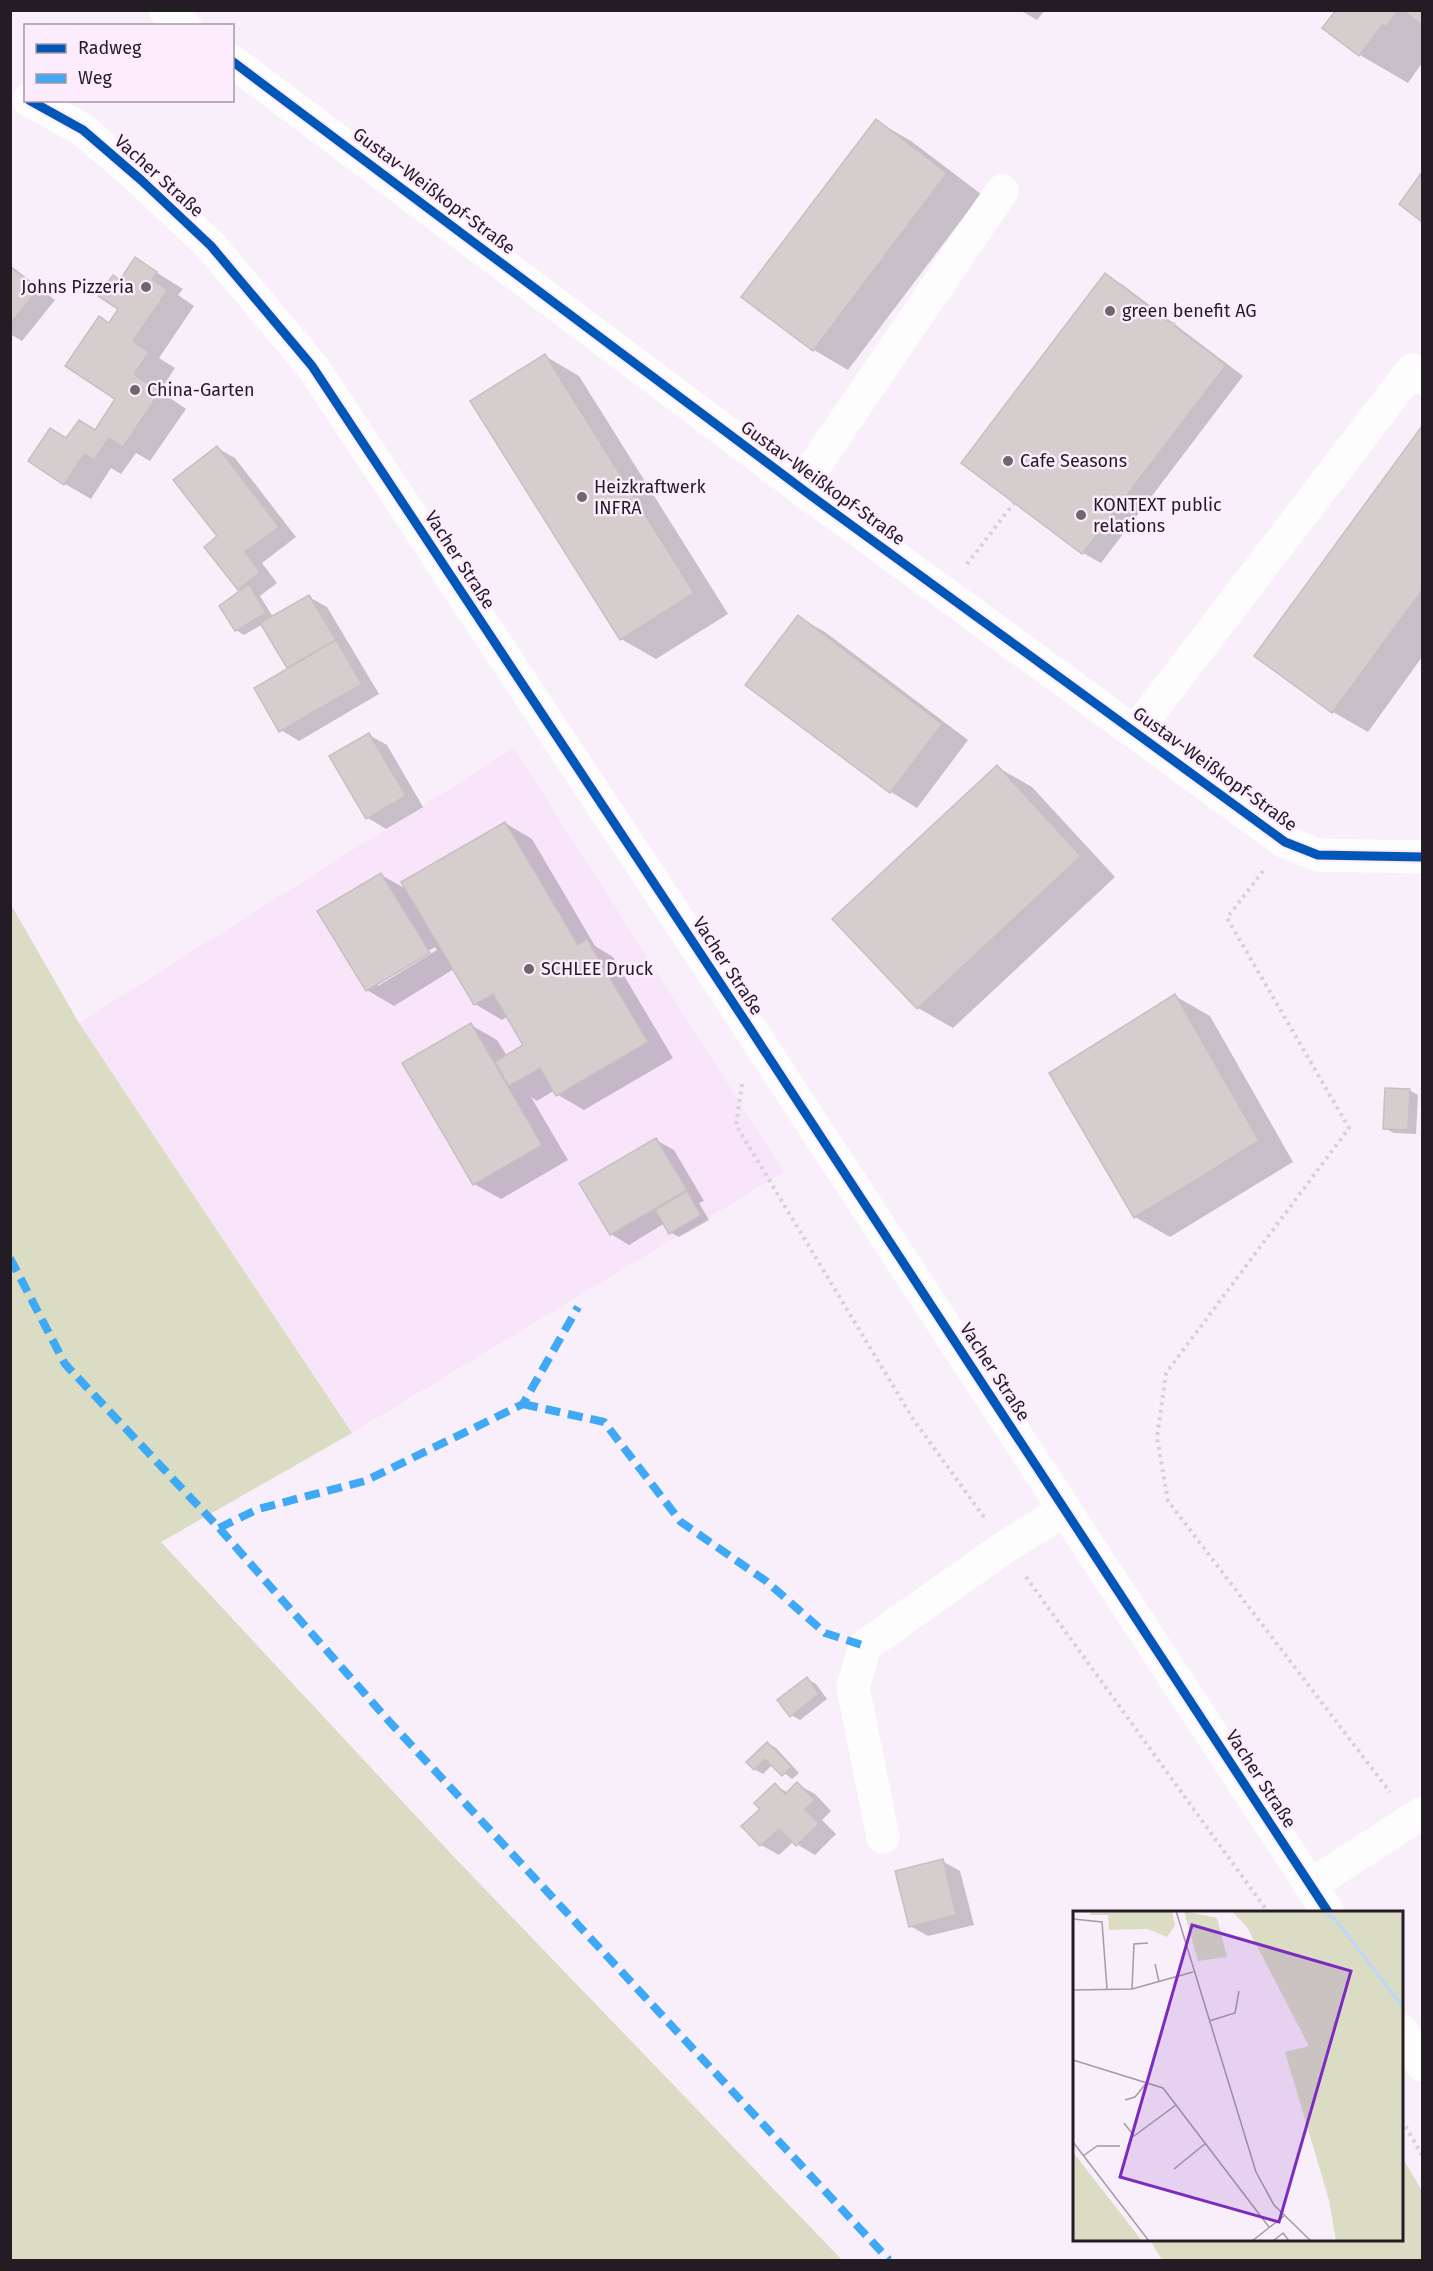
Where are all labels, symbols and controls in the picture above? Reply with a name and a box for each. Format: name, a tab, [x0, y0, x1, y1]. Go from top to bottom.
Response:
legend	[24, 24, 234, 102]
text: Radweg	[78, 37, 142, 59]
text: Weg	[78, 67, 112, 89]
street label: Gustav-Weißkopf-Straße	[348, 123, 520, 259]
street label: Vacher Straße	[110, 130, 208, 222]
place label: Johns Pizzeria	[21, 276, 134, 298]
marker: Johns Pizzeria	[139, 280, 153, 294]
place label: green benefit AG	[1122, 300, 1257, 322]
marker: green benefit AG	[1103, 304, 1117, 318]
place label: China-Garten	[147, 379, 255, 401]
marker: China-Garten	[128, 383, 142, 397]
street label: Gustav-Weißkopf-Straße	[737, 416, 909, 550]
place label: Cafe Seasons	[1020, 450, 1127, 472]
marker: Cafe Seasons	[1001, 454, 1015, 468]
place label: Heizkraftwerk INFRA	[594, 476, 707, 519]
marker: Heizkraftwerk INFRA	[575, 490, 589, 504]
place label: KONTEXT public relations	[1093, 494, 1222, 537]
street label: Vacher Straße	[420, 507, 500, 613]
marker: KONTEXT public relations	[1074, 508, 1088, 522]
street label: Gustav-Weißkopf-Straße	[1129, 702, 1301, 836]
street label: Vacher Straße	[688, 913, 768, 1019]
place label: SCHLEE Druck	[541, 958, 654, 980]
marker: SCHLEE Druck	[522, 962, 536, 976]
street label: Vacher Straße	[955, 1319, 1035, 1425]
street label: Vacher Straße	[1221, 1726, 1301, 1832]
inset map	[1073, 1911, 1403, 2241]

